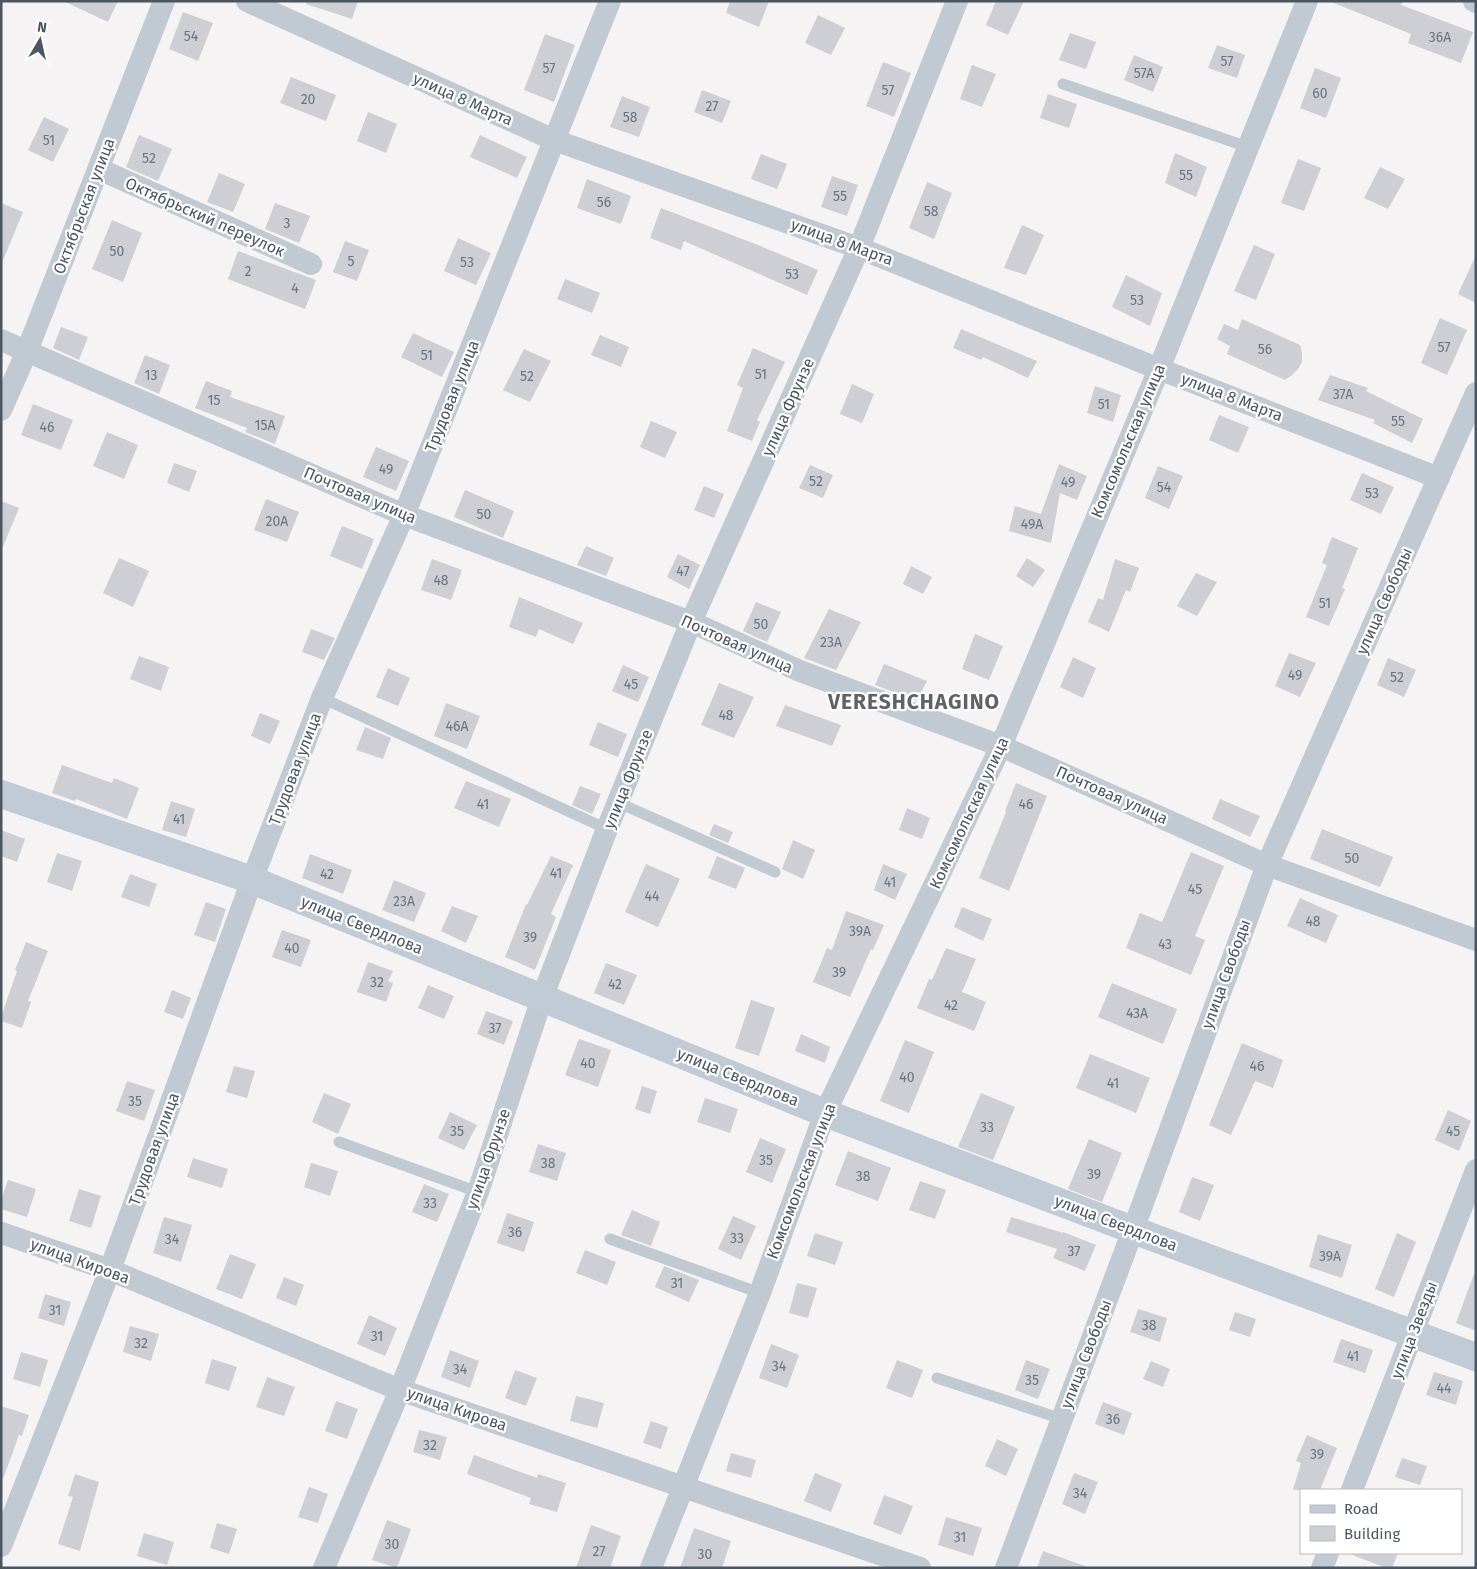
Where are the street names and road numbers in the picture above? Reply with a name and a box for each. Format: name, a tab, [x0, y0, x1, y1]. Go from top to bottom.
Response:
street label: улица 8 Марта	[410, 68, 516, 130]
street label: Октябрьская улица	[49, 135, 119, 277]
street label: Октябрьский переулок	[122, 173, 288, 261]
street label: улица 8 Марта	[788, 215, 896, 269]
street label: Трудовая улица	[421, 337, 483, 455]
street label: улица Фрунзе	[758, 355, 818, 459]
street label: Комсомольская улица	[1087, 361, 1169, 521]
street label: улица 8 Марта	[1178, 369, 1286, 425]
street label: Почтовая улица	[301, 463, 419, 527]
street label: улица Свободы	[1352, 545, 1416, 657]
street label: Почтовая улица	[678, 611, 796, 677]
street label: Трудовая улица	[265, 710, 325, 828]
street label: улица Фрунзе	[599, 727, 657, 831]
street label: Комсомольская улица	[925, 734, 1013, 892]
street label: Почтовая улица	[1053, 762, 1171, 828]
street label: улица Свердлова	[298, 892, 426, 958]
street label: улица Свободы	[1197, 917, 1255, 1031]
street label: улица Свердлова	[674, 1044, 802, 1110]
street label: Трудовая улица	[125, 1090, 183, 1208]
street label: Комсомольская улица	[762, 1100, 840, 1262]
street label: улица Фрунзе	[462, 1106, 514, 1212]
street label: улица Свердлова	[1052, 1191, 1180, 1255]
street label: улица Кирова	[28, 1234, 132, 1288]
street label: улица Звезды	[1387, 1279, 1441, 1381]
street label: улица Свободы	[1057, 1297, 1115, 1411]
street label: улица Кирова	[405, 1383, 509, 1435]

